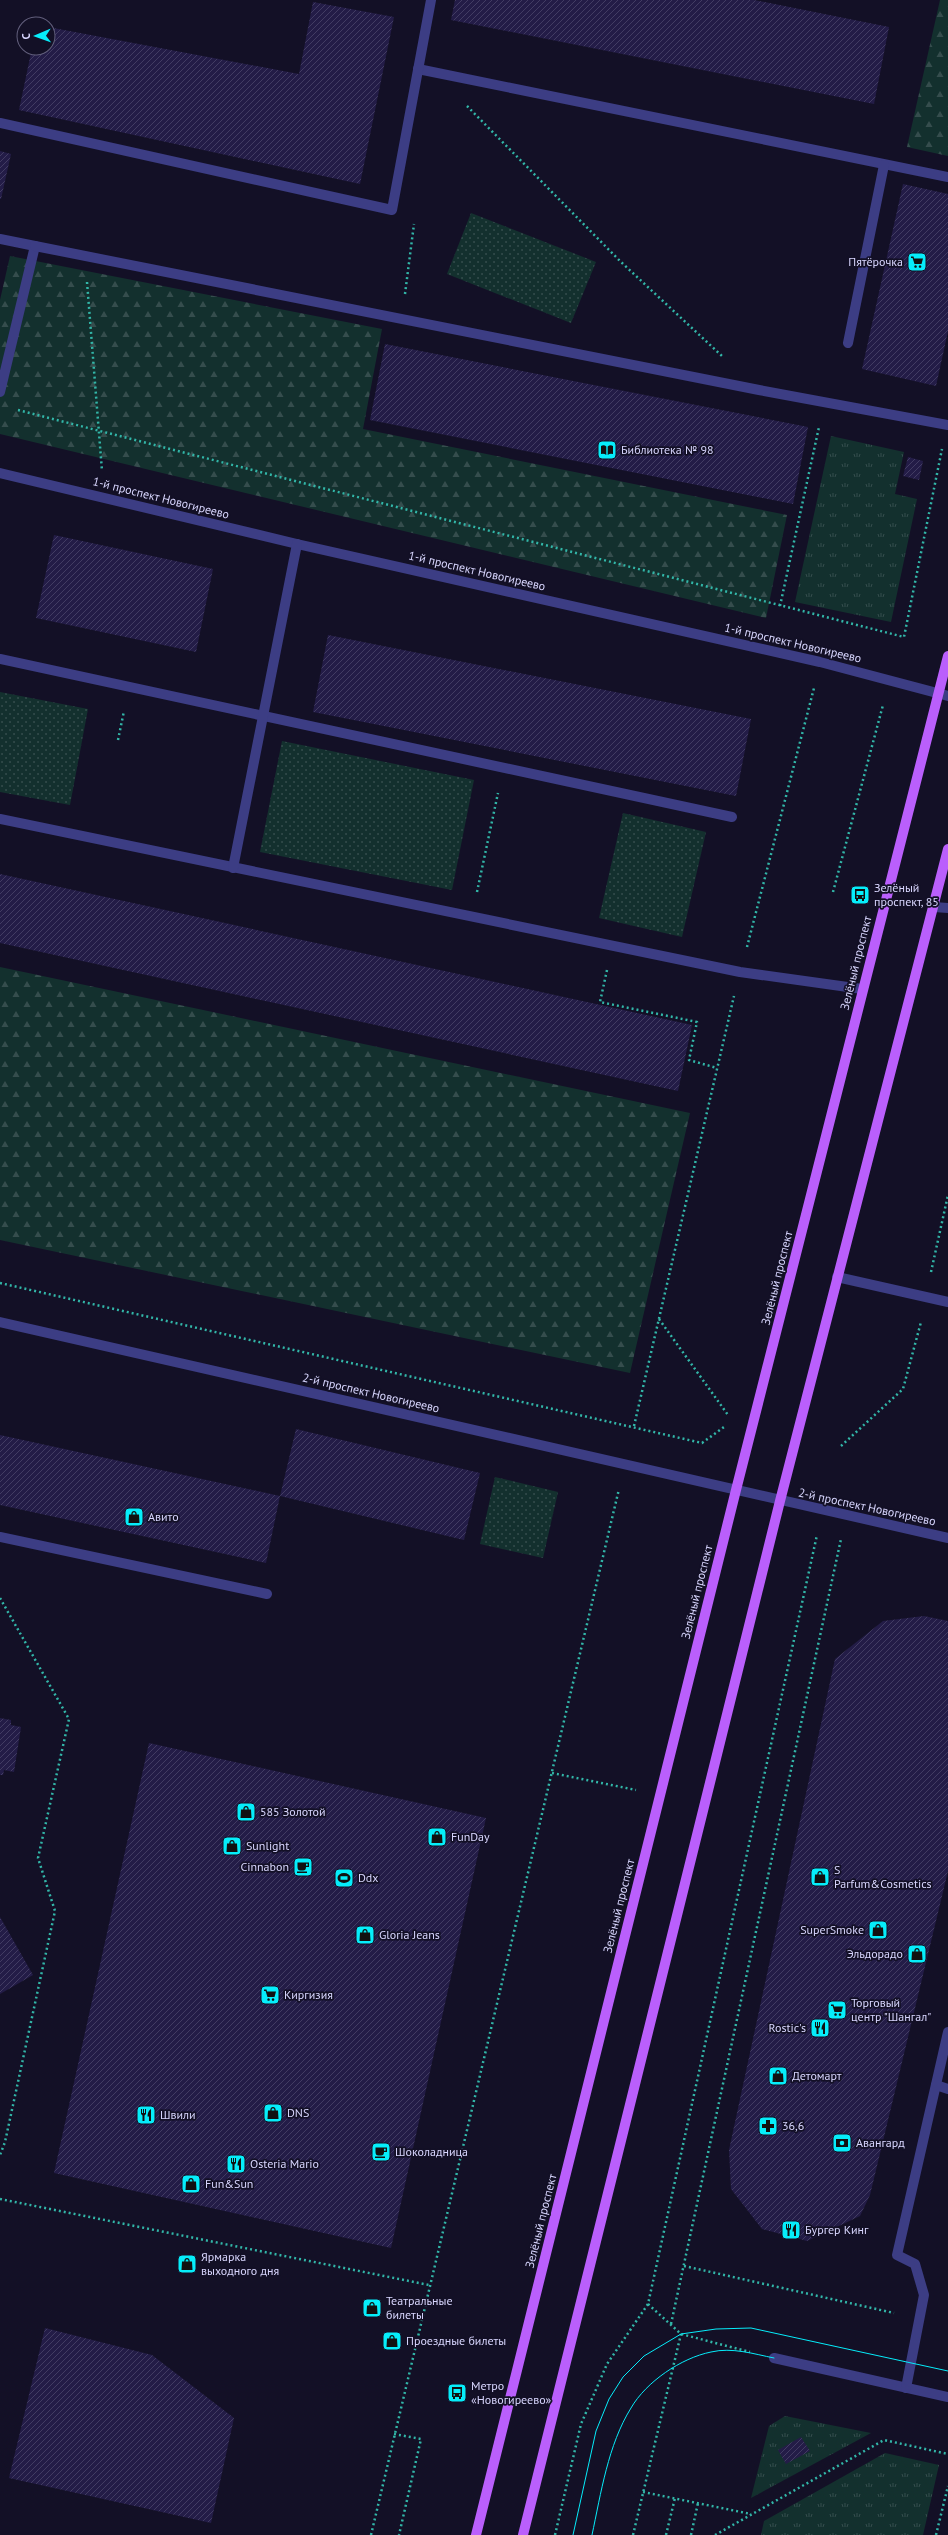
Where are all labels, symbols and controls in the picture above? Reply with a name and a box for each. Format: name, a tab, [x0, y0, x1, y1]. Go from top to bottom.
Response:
north arrow	[16, 16, 56, 56]
text: С	[19, 33, 33, 40]
supermarket icon: Пятёрочка	[906, 251, 928, 273]
place label: Пятёрочка	[848, 254, 903, 269]
library icon: Библиотека № 98	[596, 439, 618, 461]
place label: Библиотека № 98	[621, 442, 713, 457]
street label: 1-й проспект Новогиреево	[91, 473, 231, 522]
street label: 1-й проспект Новогиреево	[407, 547, 547, 594]
street label: 1-й проспект Новогиреево	[723, 619, 863, 666]
place label: Зелёный проспект, 85	[874, 880, 939, 909]
bus stop icon: Зелёный проспект, 85	[849, 884, 871, 906]
street label: Зелёный проспект	[837, 914, 875, 1011]
street label: Зелёный проспект	[758, 1229, 796, 1326]
street label: 2-й проспект Новогиреево	[301, 1369, 441, 1416]
street label: 2-й проспект Новогиреево	[797, 1485, 937, 1528]
shop icon: Авито	[123, 1506, 145, 1528]
place label: Авито	[148, 1509, 179, 1524]
street label: Зелёный проспект	[678, 1543, 716, 1640]
shop icon: 585 Золотой	[235, 1801, 257, 1823]
place label: 585 Золотой	[260, 1804, 326, 1819]
shop icon: FunDay	[426, 1826, 448, 1848]
place label: FunDay	[451, 1829, 490, 1844]
shop icon: Sunlight	[221, 1835, 243, 1857]
place label: Sunlight	[246, 1838, 289, 1853]
cafe icon: Cinnabon	[292, 1856, 314, 1878]
street label: Зелёный проспект	[600, 1857, 638, 1954]
place label: Cinnabon	[240, 1859, 289, 1874]
place label: S Parfum&Cosmetics	[834, 1862, 932, 1891]
shop icon: S Parfum&Cosmetics	[809, 1866, 831, 1888]
sports icon: Ddx	[333, 1867, 355, 1889]
place label: Ddx	[358, 1870, 378, 1885]
shop icon: SuperSmoke	[867, 1919, 889, 1941]
place label: SuperSmoke	[800, 1922, 864, 1937]
shop icon: Gloria Jeans	[354, 1924, 376, 1946]
place label: Gloria Jeans	[379, 1927, 440, 1942]
shop icon: Эльдорадо	[906, 1943, 928, 1965]
place label: Эльдорадо	[847, 1946, 903, 1961]
supermarket icon: Киргизия	[259, 1984, 281, 2006]
place label: Киргизия	[284, 1987, 333, 2002]
place label: Торговый центр "Шангал"	[851, 1995, 931, 2024]
supermarket icon: Торговый центр "Шангал"	[826, 1999, 848, 2021]
restaurant icon: Rostic's	[809, 2017, 831, 2039]
place label: Rostic's	[768, 2020, 806, 2035]
shop icon: Детомарт	[767, 2065, 789, 2087]
place label: Детомарт	[792, 2068, 842, 2083]
shop icon: DNS	[262, 2102, 284, 2124]
restaurant icon: Швили	[135, 2104, 157, 2126]
place label: DNS	[287, 2105, 309, 2120]
place label: Швили	[160, 2107, 196, 2122]
pharmacy icon: 36,6	[757, 2115, 779, 2137]
place label: 36,6	[782, 2118, 804, 2133]
bank icon: Авангард	[831, 2132, 853, 2154]
place label: Авангард	[856, 2135, 905, 2150]
cafe icon: Шоколадница	[370, 2141, 392, 2163]
place label: Шоколадница	[395, 2144, 468, 2159]
restaurant icon: Osteria Mario	[225, 2153, 247, 2175]
place label: Osteria Mario	[250, 2156, 319, 2171]
street label: Зелёный проспект	[522, 2172, 560, 2269]
shop icon: Fun&Sun	[180, 2173, 202, 2195]
place label: Fun&Sun	[205, 2176, 253, 2191]
restaurant icon: Бургер Кинг	[780, 2219, 802, 2241]
place label: Бургер Кинг	[805, 2222, 869, 2237]
place label: Ярмарка выходного дня	[201, 2249, 279, 2278]
shop icon: Ярмарка выходного дня	[176, 2253, 198, 2275]
place label: Театральные билеты	[386, 2293, 453, 2322]
shop icon: Театральные билеты	[361, 2297, 383, 2319]
shop icon: Проездные билеты	[381, 2330, 403, 2352]
place label: Проездные билеты	[406, 2333, 506, 2348]
place label: Метро «Новогиреево»	[471, 2378, 552, 2407]
bus stop icon: Метро «Новогиреево»	[446, 2382, 468, 2404]

